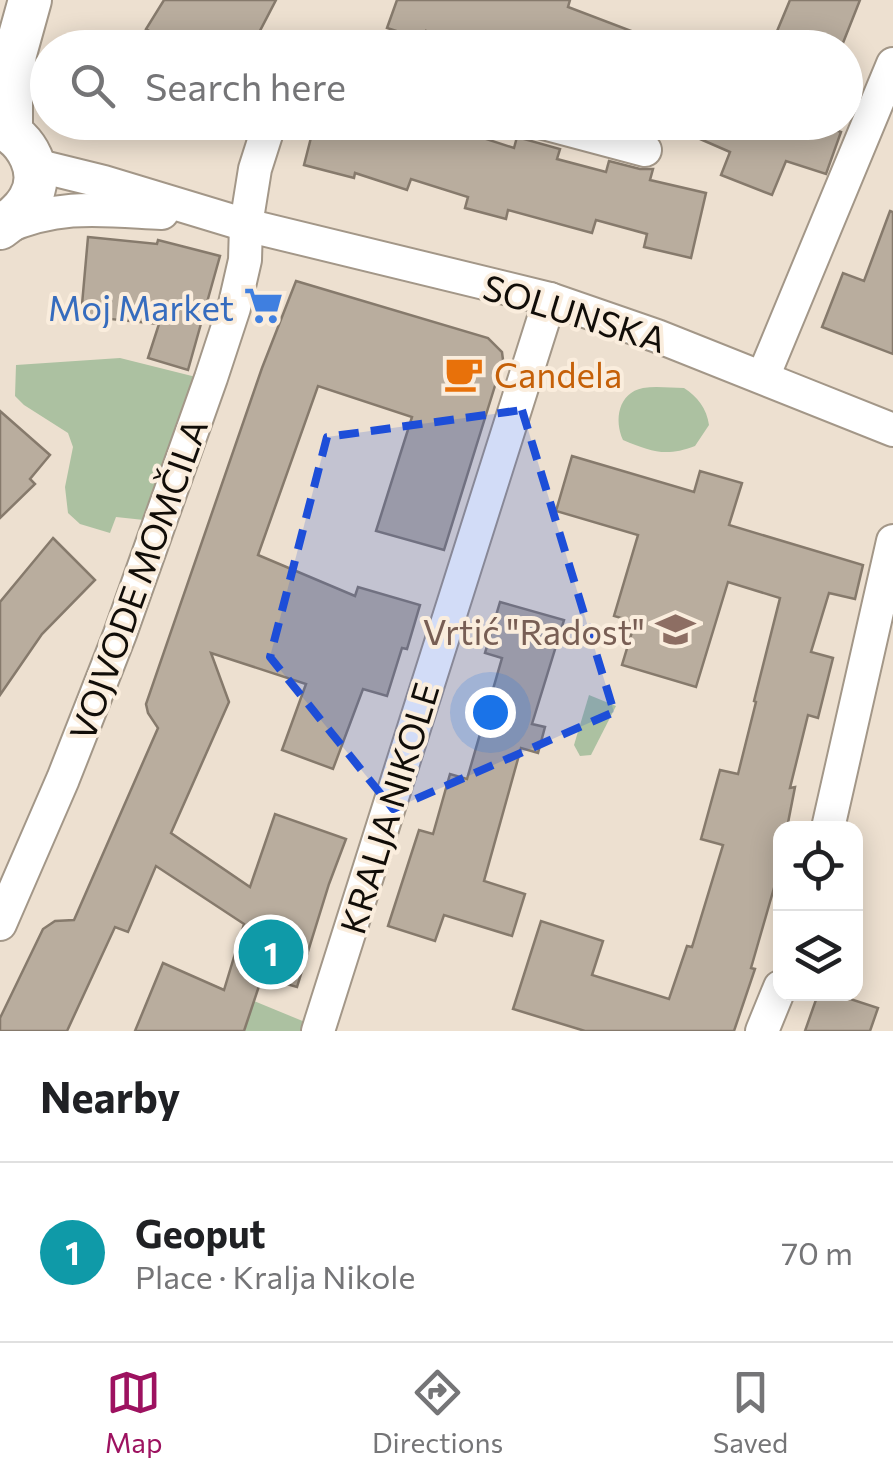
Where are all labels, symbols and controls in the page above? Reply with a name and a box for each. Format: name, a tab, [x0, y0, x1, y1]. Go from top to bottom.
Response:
search box	[30, 30, 863, 140]
icon: search	[65, 58, 120, 113]
text: Search here	[145, 62, 346, 109]
street label: SOLUNSKA	[478, 264, 672, 360]
place label: Moj Market	[48, 285, 234, 328]
supermarket icon: Moj Market	[243, 285, 285, 327]
cafe icon: Candela	[443, 352, 485, 394]
place label: Candela	[494, 352, 622, 395]
street label: VOJVODE MOMČILA	[59, 412, 215, 746]
place label: Vrtić "Radost"	[423, 609, 645, 652]
school or university icon: Vrtić "Radost"	[654, 609, 696, 651]
street label: KRALJA NIKOLE	[329, 677, 447, 939]
your location	[465, 687, 516, 738]
map controls	[773, 821, 863, 1001]
button: locate	[773, 821, 863, 911]
button: layers	[773, 911, 863, 1001]
pin: 1	[238, 914, 304, 990]
text: Nearby	[40, 1070, 180, 1122]
text: Geoput	[135, 1209, 266, 1256]
text: 1	[65, 1232, 80, 1272]
text: 70 m	[781, 1232, 853, 1272]
text: Place · Kralja Nikole	[135, 1256, 415, 1296]
tab: Map	[105, 1365, 162, 1459]
tab: Directions	[372, 1365, 503, 1459]
tab: Saved	[713, 1365, 788, 1459]

